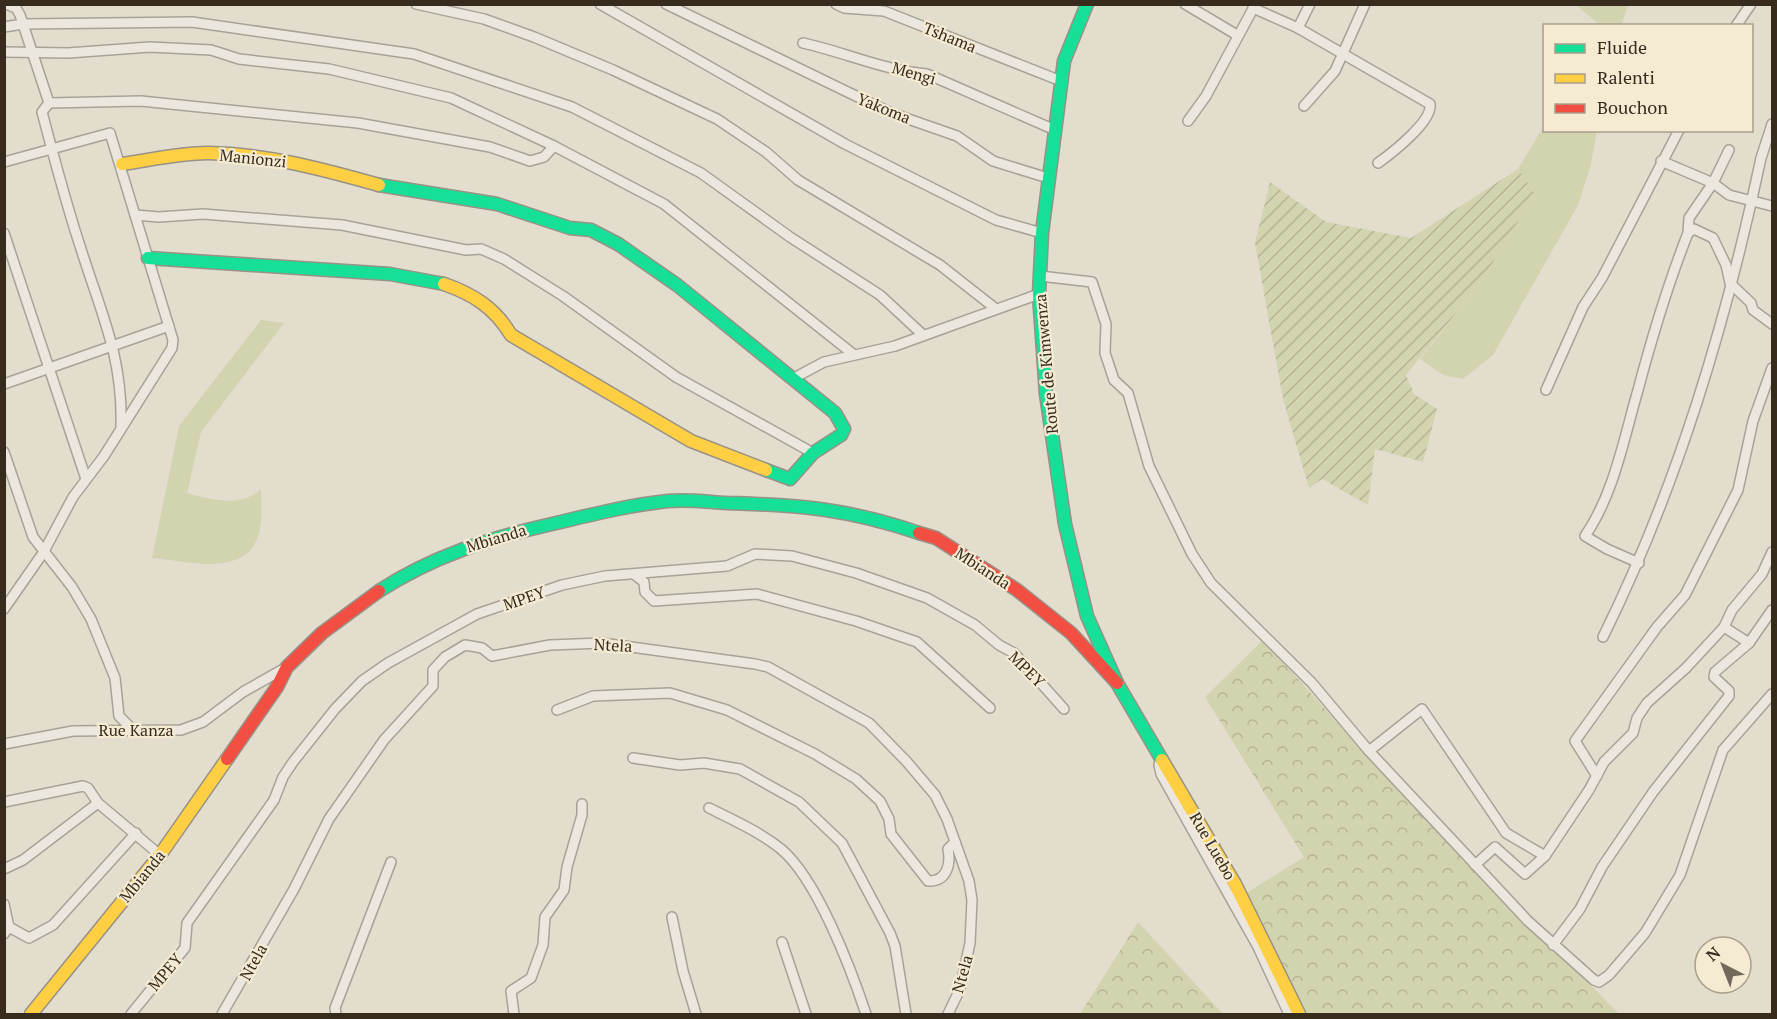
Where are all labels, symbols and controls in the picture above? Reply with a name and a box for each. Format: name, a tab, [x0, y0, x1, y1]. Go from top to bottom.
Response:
street label: Tshama	[920, 16, 980, 58]
legend	[1543, 24, 1753, 132]
text: Fluide	[1597, 35, 1647, 59]
street label: Mengi	[890, 56, 939, 90]
text: Ralenti	[1597, 65, 1655, 89]
street label: Yakoma	[854, 87, 914, 129]
text: Bouchon	[1597, 95, 1668, 119]
street label: Manionzi	[218, 144, 288, 172]
street label: Route de Kimwenza	[1029, 293, 1063, 435]
street label: Mbianda	[463, 518, 529, 558]
street label: Mbianda	[951, 542, 1015, 594]
street label: MPEY	[500, 580, 549, 615]
street label: Ntela	[593, 633, 633, 657]
street label: MPEY	[1004, 646, 1050, 692]
street label: Rue Kanza	[98, 719, 174, 741]
street label: Rue Luebo	[1185, 808, 1241, 884]
street label: Mbianda	[114, 845, 170, 907]
north arrow	[1693, 935, 1753, 995]
street label: Ntela	[234, 940, 272, 984]
text: N	[1701, 942, 1725, 966]
street label: MPEY	[143, 948, 188, 996]
street label: Ntela	[946, 952, 978, 996]

